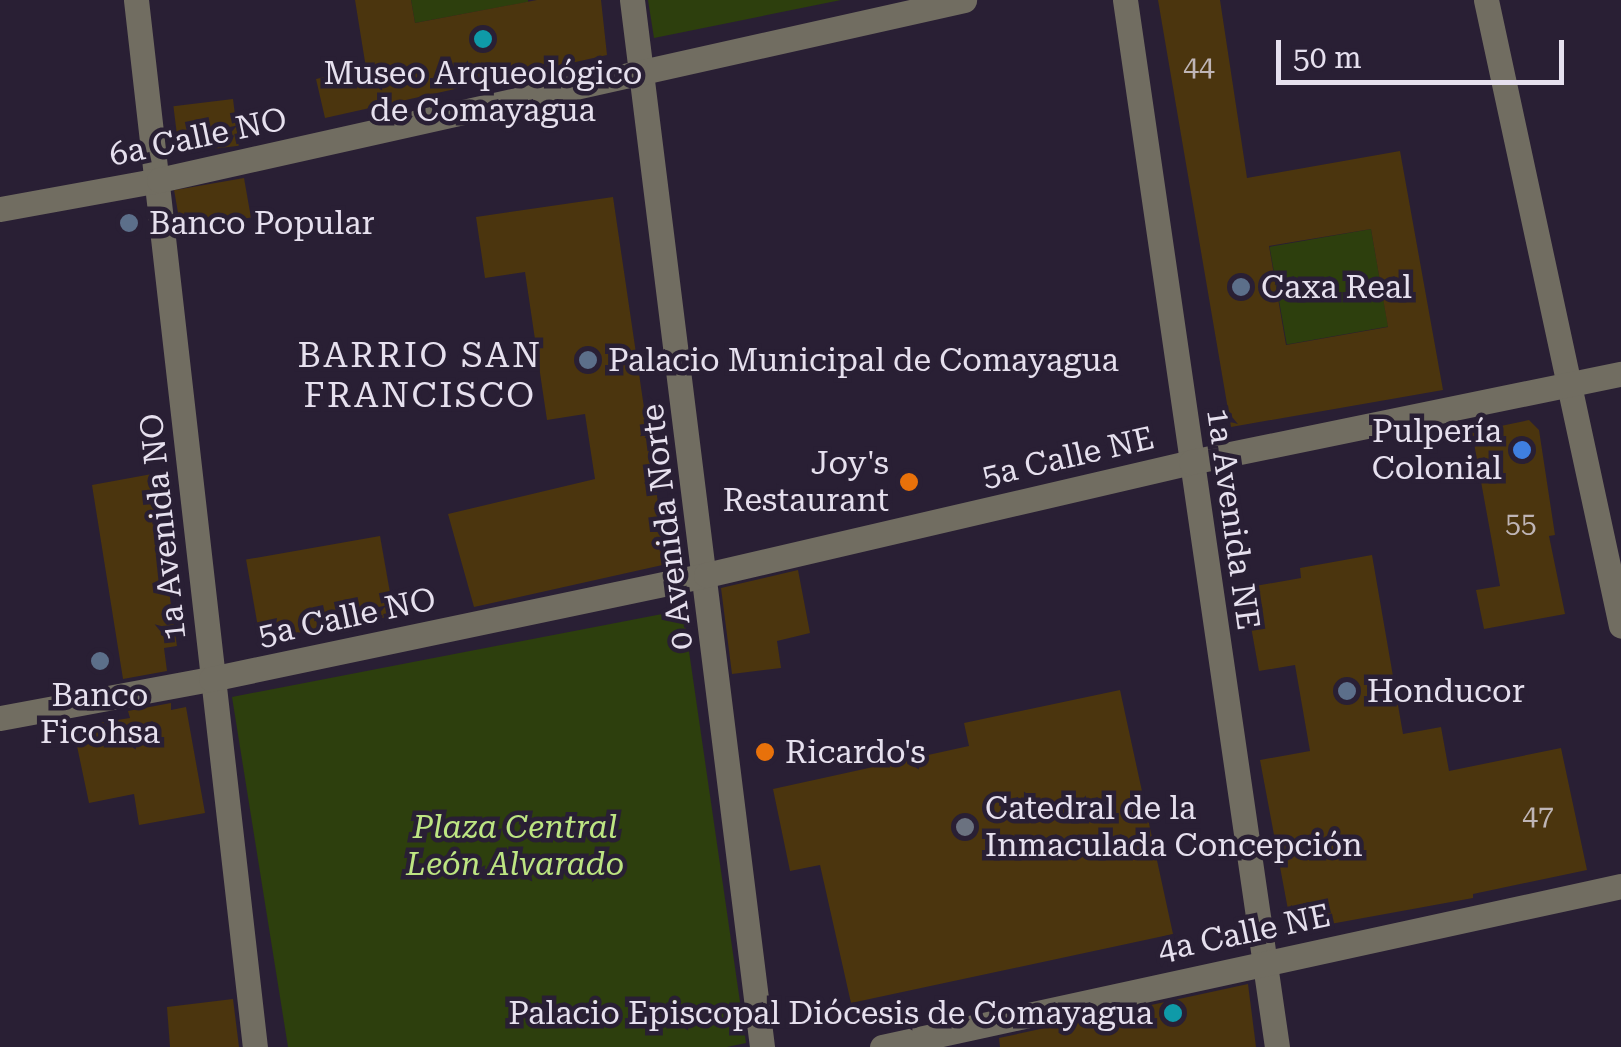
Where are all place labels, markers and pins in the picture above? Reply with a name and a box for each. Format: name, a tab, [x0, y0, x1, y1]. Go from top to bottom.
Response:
marker: Museo Arqueológico de Comayagua	[472, 28, 494, 50]
place label: Museo Arqueológico de Comayagua	[323, 55, 643, 130]
place label: Banco Popular	[149, 204, 375, 242]
marker: Banco Popular	[118, 212, 140, 234]
place label: Caxa Real	[1261, 268, 1412, 306]
marker: Caxa Real	[1230, 276, 1252, 298]
place label: Palacio Municipal de Comayagua	[608, 341, 1119, 379]
marker: Palacio Municipal de Comayagua	[577, 349, 599, 371]
place label: Pulpería Colonial	[1372, 413, 1502, 488]
marker: Pulpería Colonial	[1511, 439, 1533, 461]
place label: Joy's Restaurant	[723, 445, 889, 520]
marker: Joy's Restaurant	[898, 471, 920, 493]
marker: Banco Ficohsa	[89, 650, 111, 672]
place label: Honducor	[1367, 672, 1525, 710]
place label: Banco Ficohsa	[40, 677, 160, 752]
marker: Honducor	[1336, 680, 1358, 702]
place label: Ricardo's	[785, 733, 926, 771]
marker: Ricardo's	[754, 741, 776, 763]
place label: Catedral de la Inmaculada Concepción	[985, 790, 1363, 865]
marker: Catedral de la Inmaculada Concepción	[954, 816, 976, 838]
place label: Palacio Episcopal Diócesis de Comayagua	[508, 994, 1153, 1032]
marker: Palacio Episcopal Diócesis de Comayagua	[1162, 1002, 1184, 1024]

